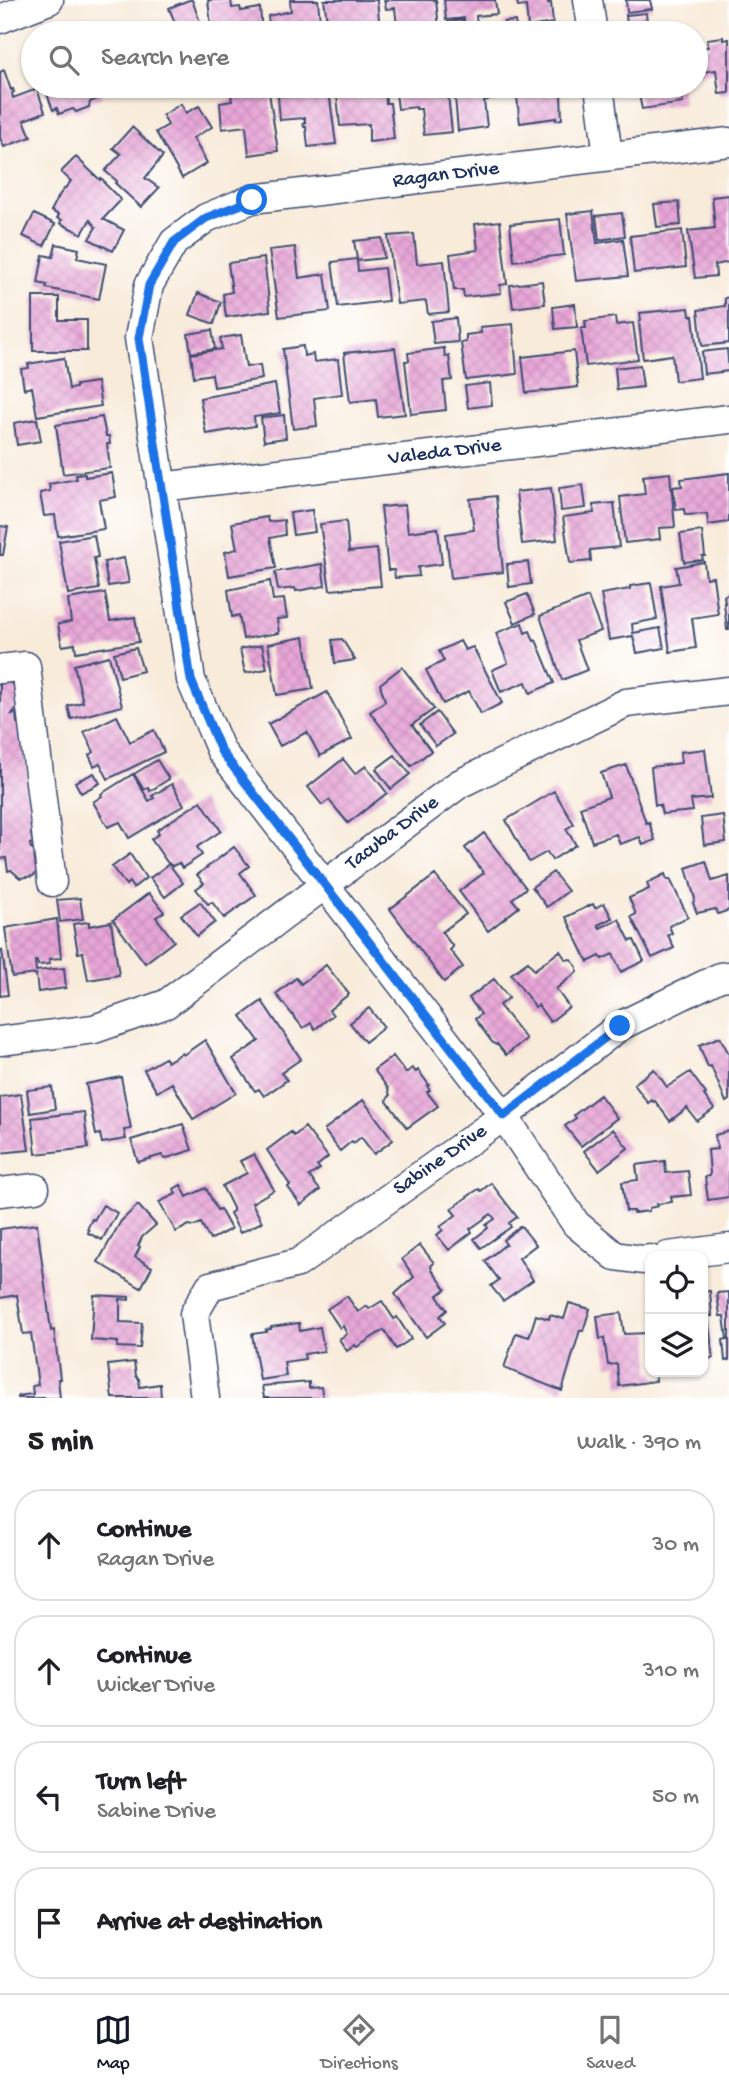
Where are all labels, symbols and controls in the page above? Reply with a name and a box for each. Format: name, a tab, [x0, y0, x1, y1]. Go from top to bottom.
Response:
search box	[21, 21, 708, 98]
icon: search	[45, 41, 83, 79]
text: Search here	[101, 44, 229, 75]
street label: Ragan Drive	[391, 157, 502, 195]
route start	[236, 184, 267, 215]
street label: Valeda Drive	[386, 434, 504, 472]
street label: Tacuba Drive	[341, 790, 445, 878]
route end	[604, 1010, 635, 1041]
street label: Sabine Drive	[389, 1119, 494, 1202]
map controls	[645, 1251, 708, 1377]
button: locate	[645, 1251, 708, 1314]
button: layers	[645, 1314, 708, 1377]
text: 5 min	[28, 1426, 93, 1461]
text: Walk · 390 m	[577, 1430, 701, 1457]
text: Continue	[97, 1516, 191, 1547]
icon: ahead	[30, 1526, 68, 1564]
text: 30 m	[652, 1532, 699, 1559]
text: Ragan Drive	[97, 1547, 214, 1574]
text: Continue	[97, 1642, 191, 1673]
icon: ahead	[30, 1652, 68, 1690]
text: 310 m	[643, 1658, 699, 1685]
text: Wicker Drive	[97, 1673, 215, 1700]
text: Turn left	[97, 1768, 185, 1799]
icon: left	[30, 1778, 68, 1816]
text: 50 m	[652, 1784, 699, 1811]
text: Sabine Drive	[97, 1799, 216, 1826]
icon: arrive	[30, 1904, 68, 1942]
text: Arrive at destination	[97, 1908, 322, 1939]
tab: Map	[94, 2011, 132, 2076]
tab: Directions	[321, 2011, 398, 2076]
tab: Saved	[586, 2011, 635, 2076]

